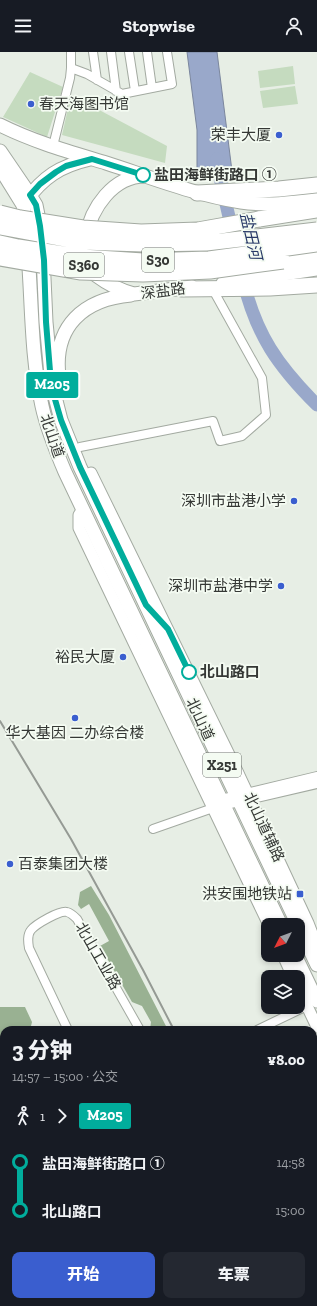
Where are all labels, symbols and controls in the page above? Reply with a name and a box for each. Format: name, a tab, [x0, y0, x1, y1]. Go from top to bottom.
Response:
icon: menu	[12, 15, 34, 37]
text: Stopwise	[122, 15, 195, 37]
icon: person	[283, 15, 305, 37]
place label: 春天海图书馆	[39, 95, 129, 113]
marker: 春天海图书馆	[26, 99, 36, 109]
place label: 荣丰大厦	[211, 126, 271, 144]
marker: 荣丰大厦	[274, 130, 284, 140]
place label: 盐田海鲜街路口 ①	[154, 166, 277, 184]
marker: 盐田海鲜街路口 ①	[135, 167, 151, 183]
water label: 盐田河	[236, 210, 266, 264]
road number: S30	[142, 248, 174, 272]
road number: S360	[64, 253, 104, 277]
street label: 深盐路	[140, 279, 186, 303]
line badge: M205	[24, 372, 80, 398]
text: M205	[34, 376, 70, 393]
street label: 北山道	[36, 412, 68, 460]
place label: 深圳市盐港小学	[181, 492, 286, 510]
marker: 深圳市盐港小学	[289, 496, 299, 506]
place label: 深圳市盐港中学	[168, 577, 273, 595]
marker: 深圳市盐港中学	[276, 581, 286, 591]
place label: 裕民大厦	[55, 648, 115, 666]
marker: 裕民大厦	[118, 652, 128, 662]
place label: 北山路口	[200, 663, 260, 681]
marker: 北山路口	[181, 664, 197, 680]
street label: 北山道	[182, 695, 218, 743]
marker: 华大基因 二办综合楼	[70, 713, 80, 723]
place label: 华大基因 二办综合楼	[6, 724, 144, 742]
road number: X251	[203, 753, 241, 777]
street label: 北山道辅路	[240, 789, 288, 865]
place label: 百泰集团大楼	[18, 855, 108, 873]
marker: 百泰集团大楼	[5, 859, 15, 869]
place label: 洪安围地铁站	[202, 885, 292, 903]
marker: 洪安围地铁站	[295, 889, 305, 899]
north arrow	[261, 918, 305, 962]
map controls	[261, 918, 305, 1014]
street label: 北山工业路	[71, 919, 125, 993]
button: layers	[261, 970, 305, 1014]
text: 3 分钟	[12, 1037, 72, 1064]
text: ¥8.00	[267, 1051, 305, 1069]
text: 14:57 – 15:00 · 公交	[12, 1069, 118, 1084]
icon: walk	[12, 1105, 34, 1127]
icon: forward	[51, 1105, 73, 1127]
text: M205	[87, 1107, 123, 1124]
text: 1	[40, 1109, 45, 1124]
text: 盐田海鲜街路口 ①	[42, 1155, 165, 1173]
text: 14:58	[276, 1155, 305, 1170]
text: 北山路口	[42, 1203, 102, 1221]
text: 15:00	[275, 1203, 305, 1218]
button: 开始	[12, 1252, 155, 1298]
button: 车票	[163, 1252, 305, 1298]

